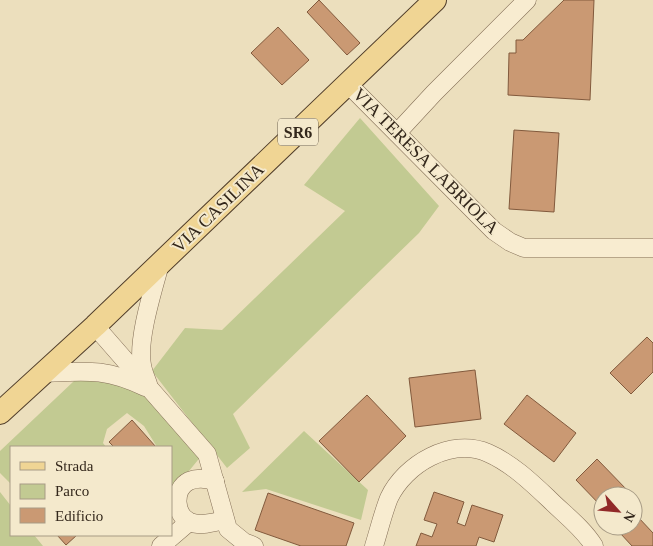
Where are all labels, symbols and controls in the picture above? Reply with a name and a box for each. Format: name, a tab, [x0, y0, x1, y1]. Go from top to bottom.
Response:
street label: VIA TERESA LABRIOLA	[349, 84, 503, 238]
road number: SR6	[278, 118, 318, 146]
street label: VIA CASILINA	[168, 159, 268, 257]
legend	[10, 446, 172, 536]
text: Strada	[55, 458, 94, 474]
text: Parco	[55, 483, 89, 499]
north arrow	[593, 486, 643, 536]
text: Edificio	[55, 508, 103, 524]
text: N	[620, 509, 638, 525]

